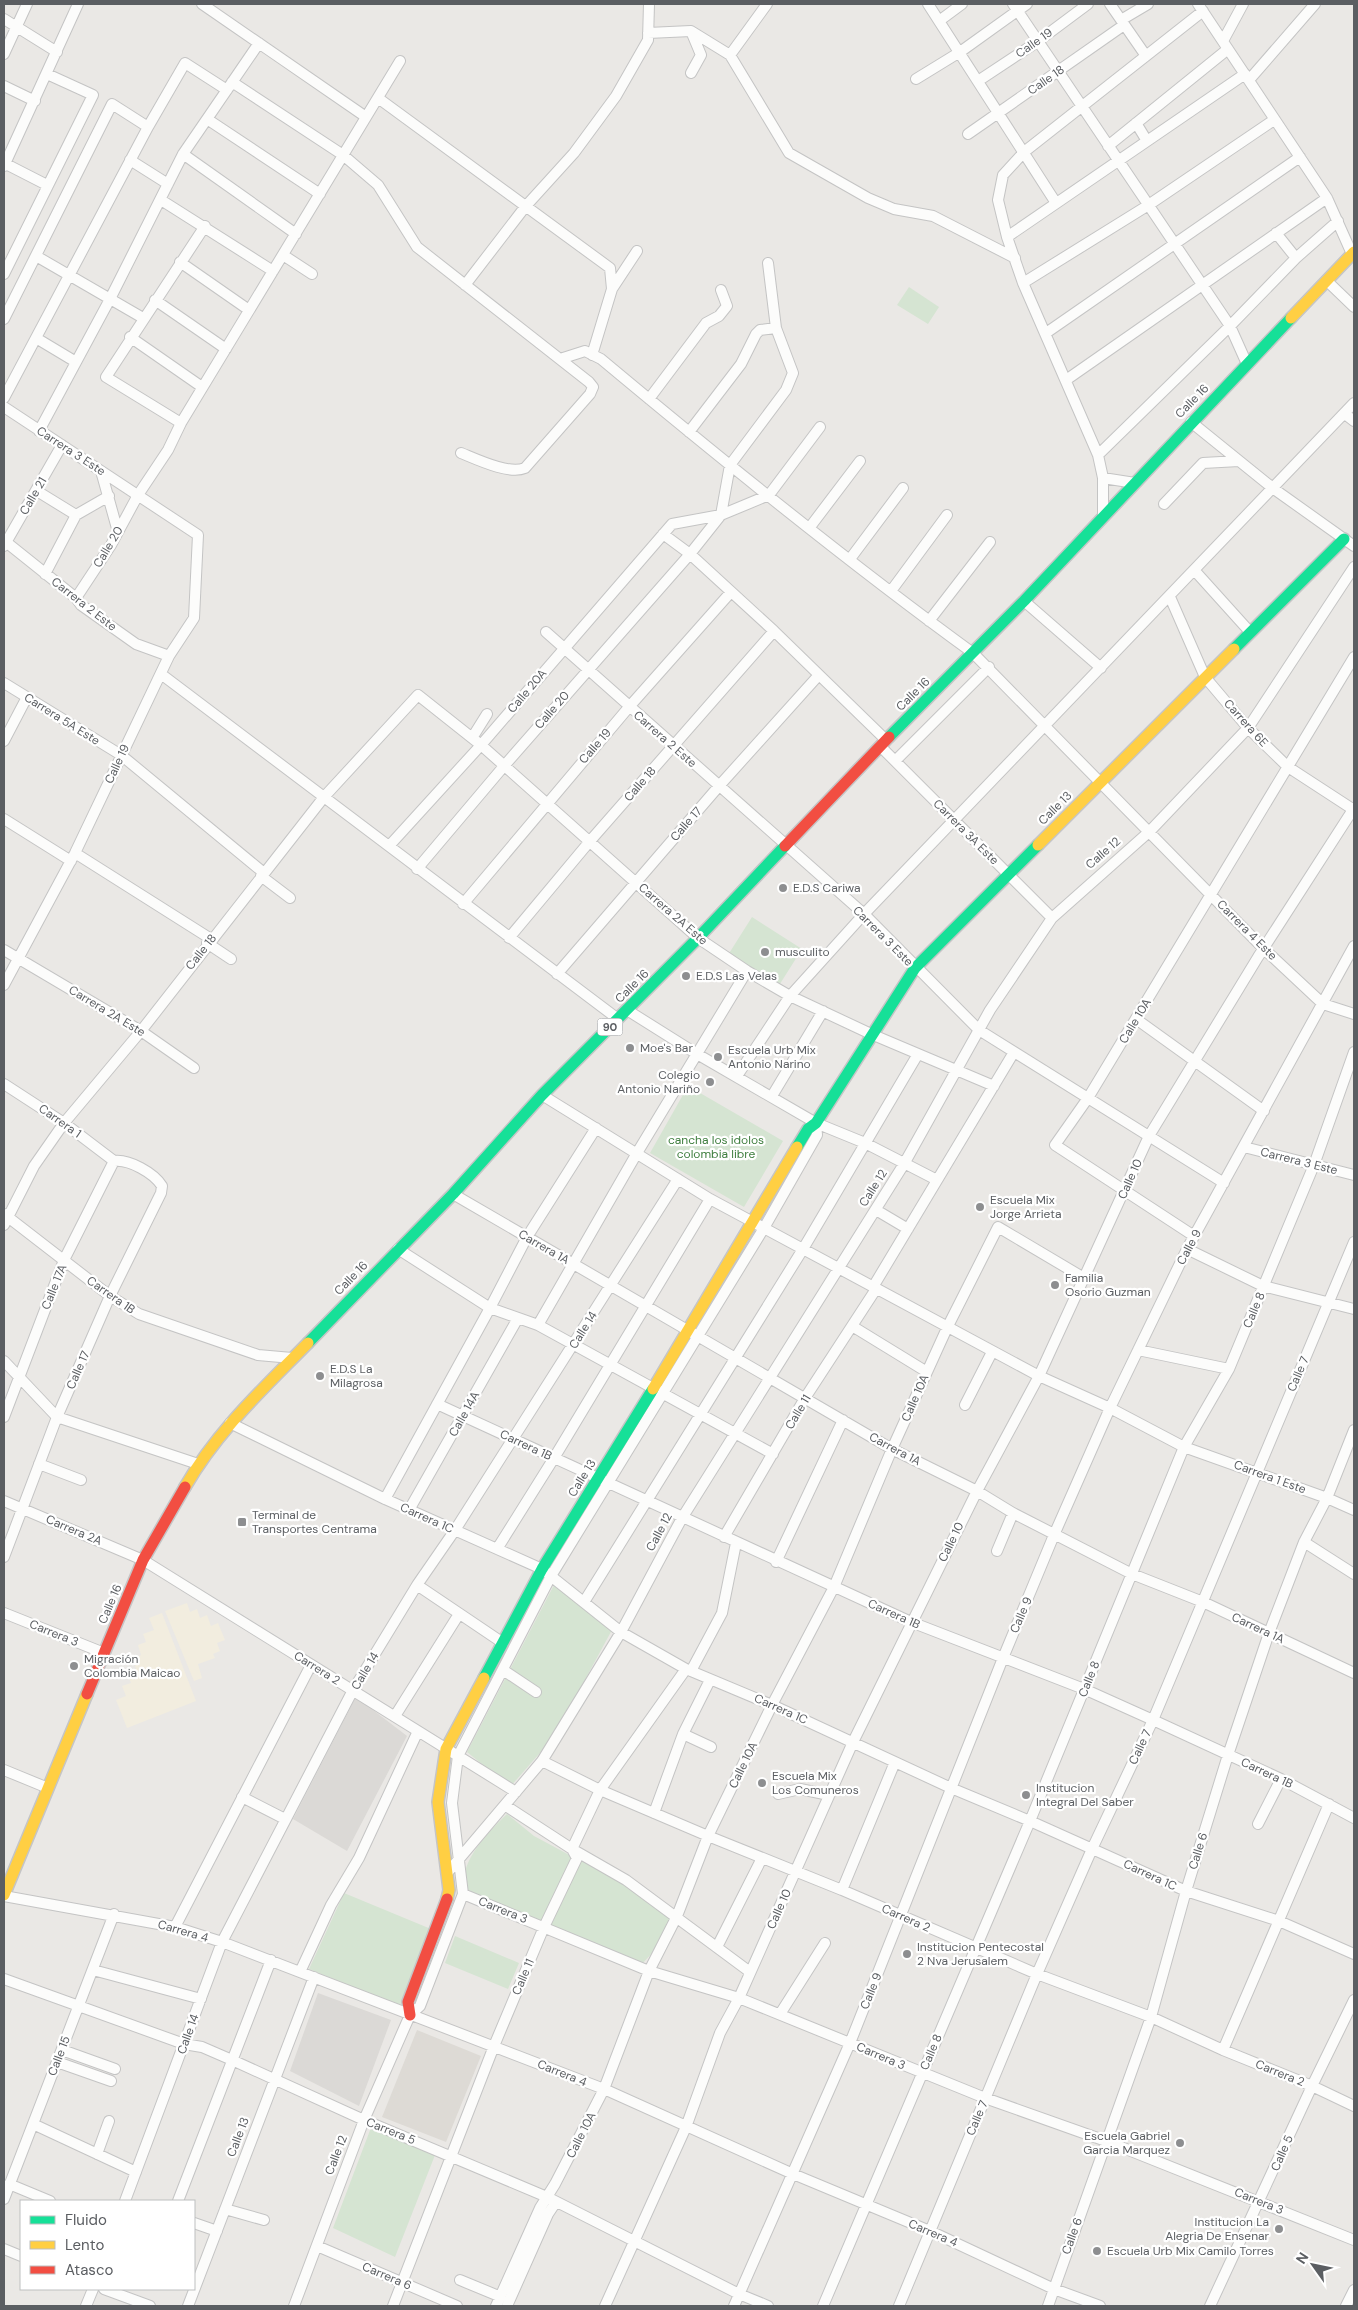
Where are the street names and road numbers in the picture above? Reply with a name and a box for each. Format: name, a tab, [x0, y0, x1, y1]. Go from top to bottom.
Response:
street label: Calle 19	[1012, 24, 1056, 62]
street label: Calle 18	[1024, 62, 1068, 98]
street label: Calle 16	[1172, 380, 1212, 422]
street label: Carrera 3 Este	[34, 423, 109, 479]
street label: Calle 21	[16, 474, 50, 518]
street label: Calle 20	[89, 523, 127, 571]
street label: Carrera 2 Este	[48, 573, 120, 635]
street label: Calle 20A	[504, 666, 550, 716]
street label: Calle 16	[893, 674, 933, 714]
street label: Calle 20	[531, 688, 573, 732]
street label: Carrera 5A Este	[21, 689, 103, 749]
street label: Carrera 6E	[1220, 696, 1272, 750]
street label: Carrera 2 Este	[630, 707, 700, 771]
street label: Calle 19	[575, 725, 615, 767]
street label: Calle 19	[101, 742, 133, 786]
street label: Calle 18	[620, 763, 660, 805]
street label: Calle 13	[1035, 788, 1075, 828]
street label: Carrera 3A Este	[930, 796, 1002, 868]
street label: Calle 17	[667, 803, 705, 845]
street label: Calle 12	[1082, 833, 1124, 873]
street label: Carrera 2A Este	[635, 880, 711, 949]
street label: Carrera 4 Este	[1213, 896, 1281, 964]
street label: Carrera 3 Este	[849, 902, 917, 970]
street label: Calle 18	[182, 931, 220, 973]
street label: Calle 16	[612, 966, 652, 1006]
street label: Carrera 2A Este	[66, 982, 148, 1040]
street label: Calle 10A	[1115, 995, 1155, 1047]
road number: 90	[598, 1019, 622, 1036]
street label: Carrera 1	[36, 1101, 84, 1141]
street label: Carrera 3 Este	[1259, 1144, 1339, 1178]
street label: Calle 10	[1114, 1156, 1146, 1202]
street label: Calle 12	[855, 1166, 891, 1210]
street label: Carrera 1A	[516, 1226, 572, 1268]
street label: Calle 9	[1173, 1226, 1205, 1268]
street label: Calle 16	[331, 1257, 371, 1299]
street label: Calle 17A	[38, 1262, 70, 1312]
street label: Carrera 1B	[84, 1272, 138, 1318]
street label: Calle 8	[1239, 1289, 1269, 1331]
street label: Calle 14	[565, 1308, 601, 1352]
street label: Calle 17	[62, 1348, 94, 1392]
street label: Calle 7	[1283, 1354, 1313, 1394]
street label: Calle 10A	[898, 1372, 932, 1424]
street label: Calle 14A	[445, 1388, 483, 1440]
street label: Calle 11	[781, 1392, 815, 1432]
street label: Carrera 1B	[497, 1426, 555, 1464]
street label: Carrera 1A	[866, 1429, 924, 1469]
street label: Calle 13	[564, 1456, 600, 1500]
street label: Carrera 1 Este	[1232, 1457, 1308, 1498]
street label: Carrera 1C	[398, 1499, 457, 1537]
street label: Calle 12	[642, 1510, 676, 1554]
street label: Carrera 2A	[43, 1511, 105, 1549]
street label: Calle 10	[935, 1519, 967, 1565]
street label: Calle 16	[94, 1582, 126, 1626]
street label: Calle 9	[1006, 1594, 1036, 1636]
street label: Carrera 1B	[865, 1595, 923, 1633]
street label: Carrera 1A	[1229, 1609, 1287, 1647]
street label: Carrera 3	[27, 1616, 81, 1650]
street label: Carrera 2	[291, 1648, 343, 1689]
street label: Calle 14	[347, 1649, 383, 1693]
street label: Calle 8	[1075, 1658, 1103, 1700]
street label: Carrera 1C	[752, 1690, 811, 1728]
street label: Calle 7	[1125, 1727, 1155, 1767]
street label: Calle 10A	[725, 1739, 761, 1791]
street label: Carrera 1B	[1238, 1754, 1296, 1792]
street label: Calle 6	[1185, 1830, 1211, 1872]
street label: Carrera 1C	[1121, 1856, 1180, 1894]
street label: Calle 10	[763, 1886, 795, 1932]
street label: Carrera 3	[476, 1893, 530, 1927]
street label: Carrera 2	[879, 1900, 933, 1936]
street label: Carrera 4	[156, 1916, 210, 1946]
street label: Calle 11	[508, 1956, 538, 1998]
street label: Calle 9	[856, 1970, 886, 2012]
street label: Calle 14	[173, 2012, 203, 2056]
street label: Calle 8	[916, 2031, 946, 2073]
street label: Calle 15	[44, 2034, 74, 2078]
street label: Carrera 3	[854, 2039, 908, 2073]
street label: Carrera 4	[535, 2056, 589, 2090]
street label: Carrera 2	[1253, 2056, 1307, 2090]
street label: Calle 7	[962, 2098, 992, 2138]
street label: Calle 10A	[563, 2109, 599, 2161]
street label: Carrera 5	[364, 2114, 418, 2148]
street label: Calle 13	[223, 2115, 253, 2159]
street label: Calle 5	[1267, 2132, 1297, 2174]
street label: Calle 12	[321, 2133, 351, 2177]
street label: Carrera 3	[1232, 2184, 1286, 2218]
street label: Carrera 4	[906, 2215, 960, 2251]
street label: Calle 6	[1058, 2215, 1086, 2257]
street label: Carrera 6	[360, 2258, 414, 2294]

